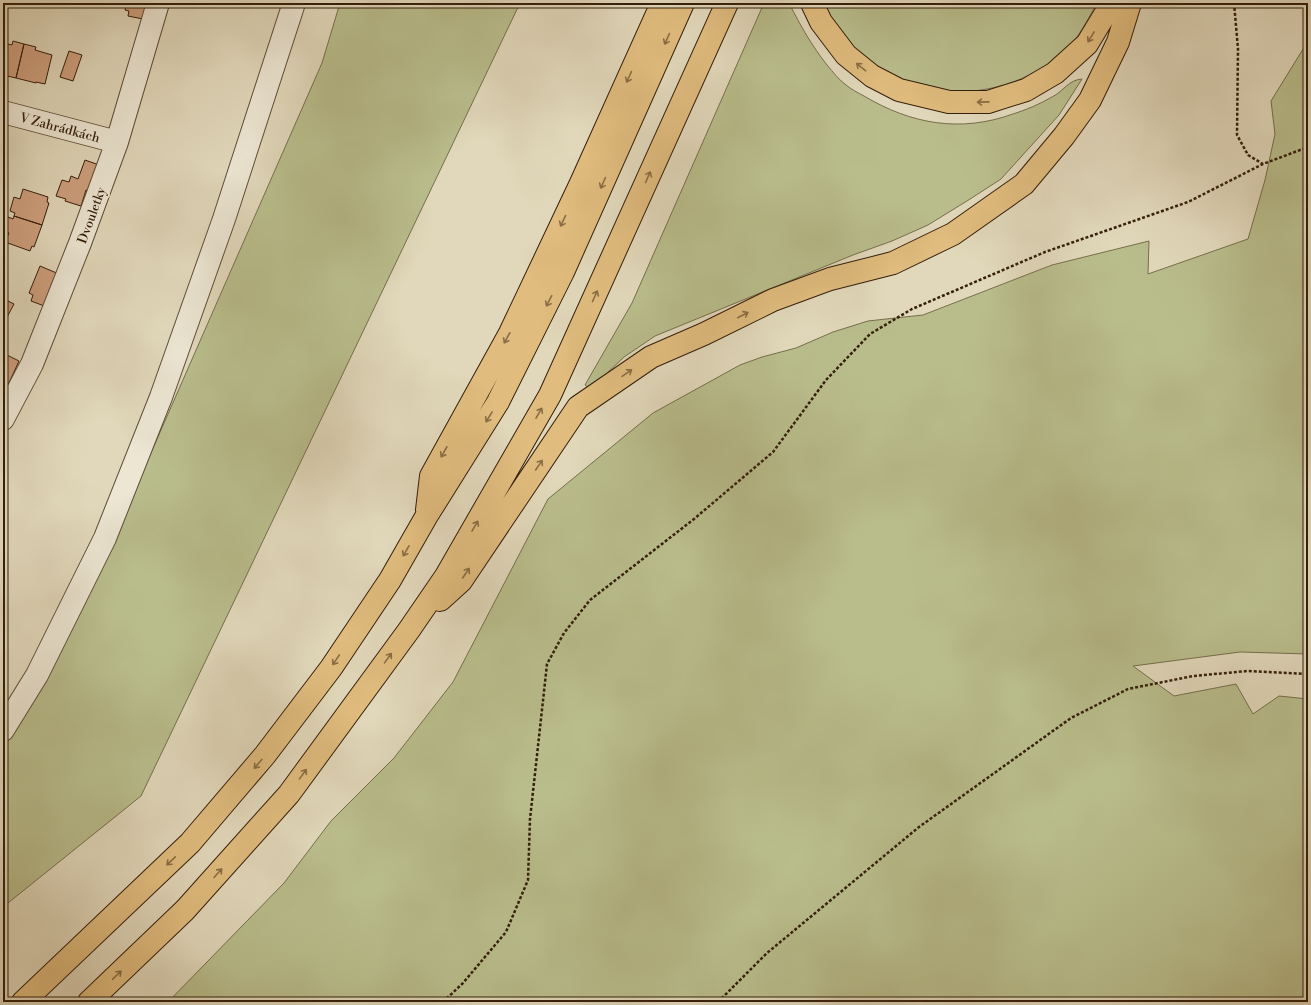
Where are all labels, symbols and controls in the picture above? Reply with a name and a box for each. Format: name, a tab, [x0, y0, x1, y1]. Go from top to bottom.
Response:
one-way arrow	[1087, 31, 1095, 43]
one-way arrow	[663, 32, 670, 44]
one-way arrow	[855, 63, 866, 71]
one-way arrow	[625, 70, 632, 82]
one-way arrow	[977, 98, 990, 106]
street label: V Zahrádkách	[17, 109, 102, 146]
one-way arrow	[645, 172, 653, 184]
one-way arrow	[598, 177, 606, 189]
street label: Dvouletky	[74, 184, 110, 246]
one-way arrow	[559, 214, 566, 226]
one-way arrow	[592, 290, 599, 302]
one-way arrow	[544, 295, 552, 307]
one-way arrow	[737, 310, 749, 318]
one-way arrow	[503, 332, 510, 344]
one-way arrow	[622, 369, 633, 377]
one-way arrow	[536, 407, 544, 419]
one-way arrow	[484, 411, 492, 423]
one-way arrow	[440, 446, 448, 458]
one-way arrow	[535, 460, 543, 471]
one-way arrow	[471, 520, 479, 532]
one-way arrow	[402, 545, 410, 557]
one-way arrow	[462, 567, 470, 578]
one-way arrow	[384, 653, 392, 664]
one-way arrow	[332, 654, 340, 665]
one-way arrow	[253, 758, 262, 769]
one-way arrow	[299, 769, 307, 780]
one-way arrow	[167, 856, 177, 865]
one-way arrow	[214, 868, 223, 878]
one-way arrow	[112, 970, 122, 980]

